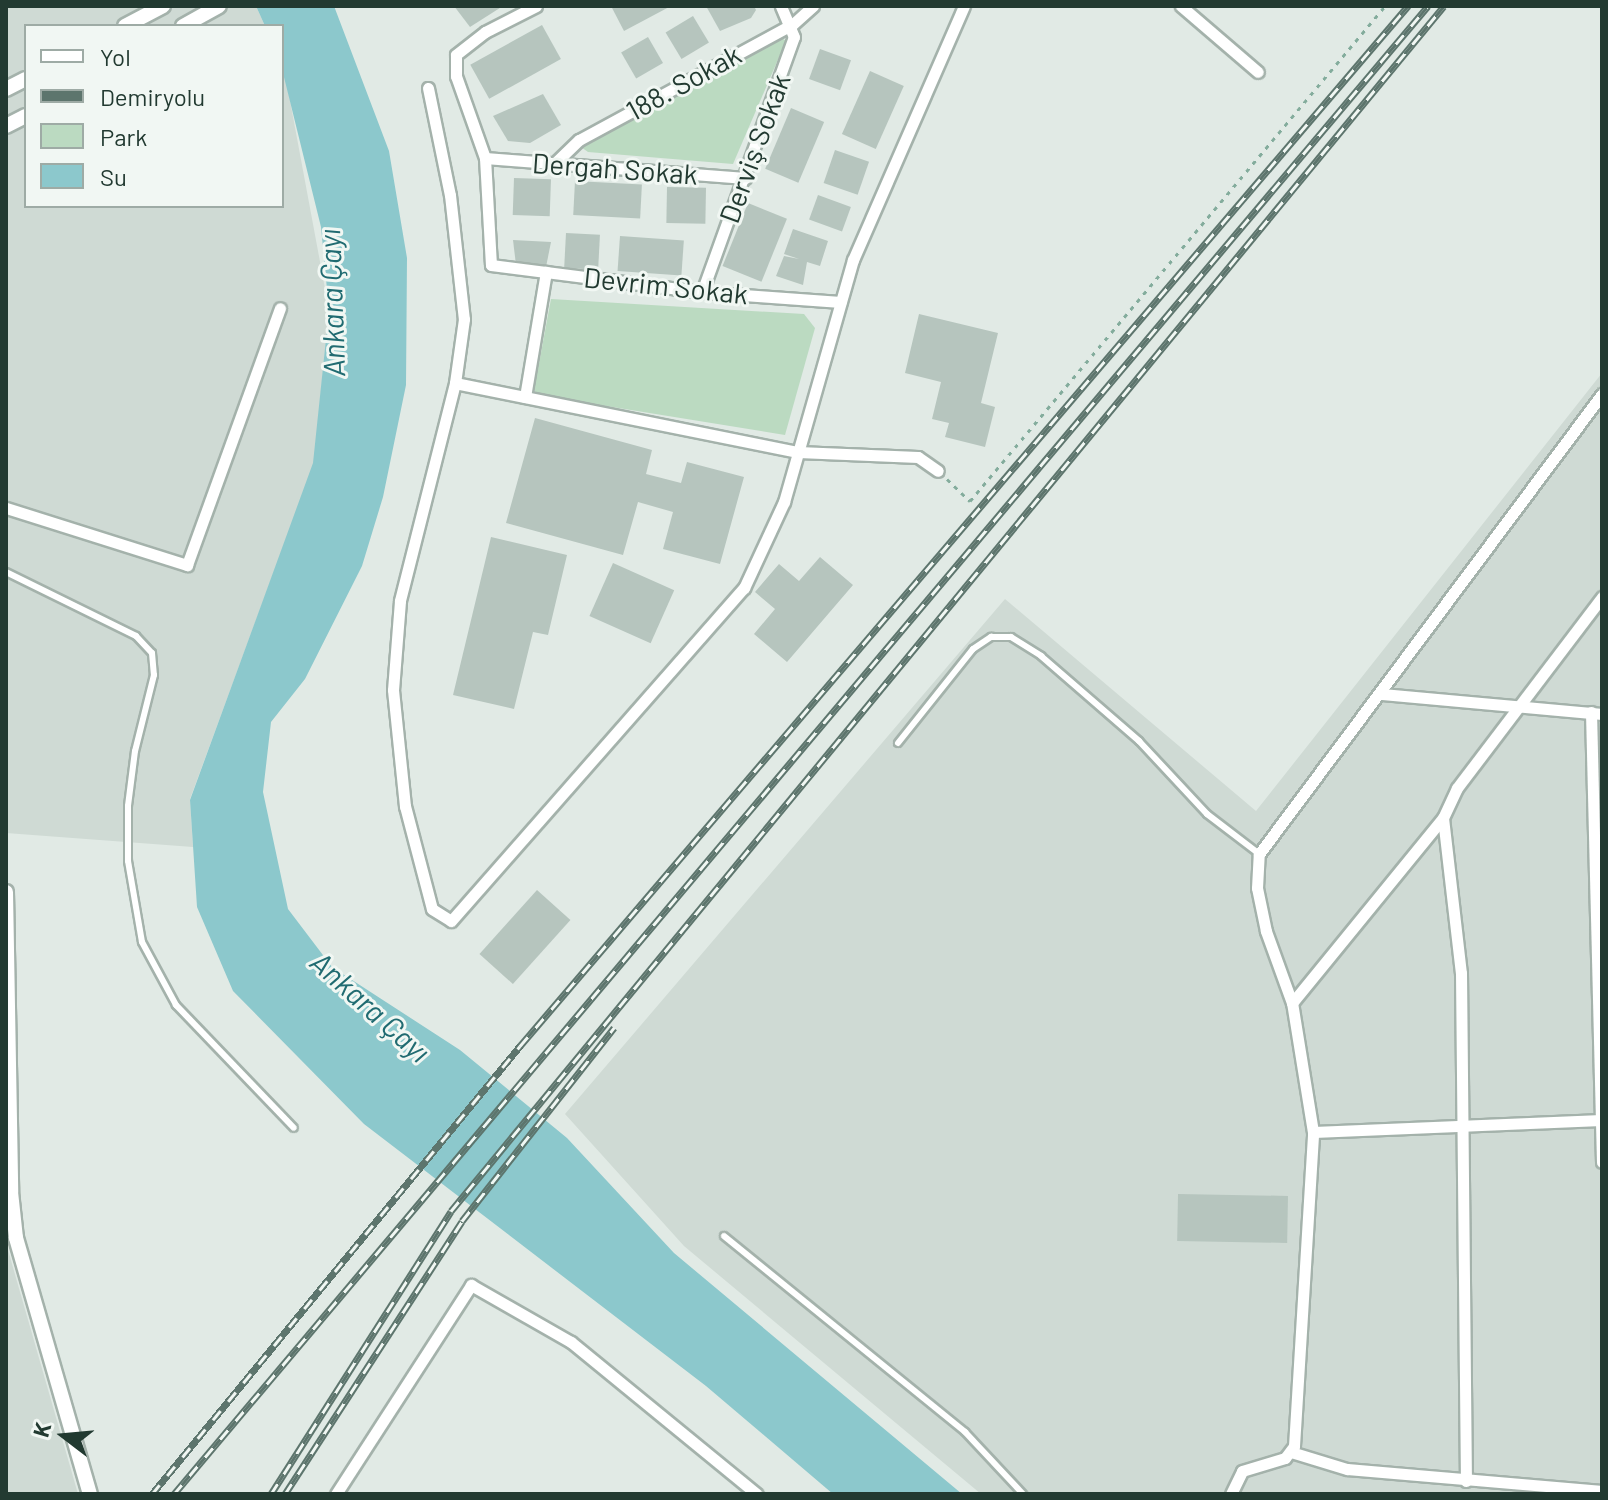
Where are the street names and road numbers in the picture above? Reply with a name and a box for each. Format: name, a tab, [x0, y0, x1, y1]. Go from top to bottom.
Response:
street label: 188. Sokak	[620, 37, 746, 127]
street label: Derviş Sokak	[711, 69, 797, 227]
street label: Dergah Sokak	[531, 145, 699, 191]
street label: Devrim Sokak	[582, 260, 750, 310]

